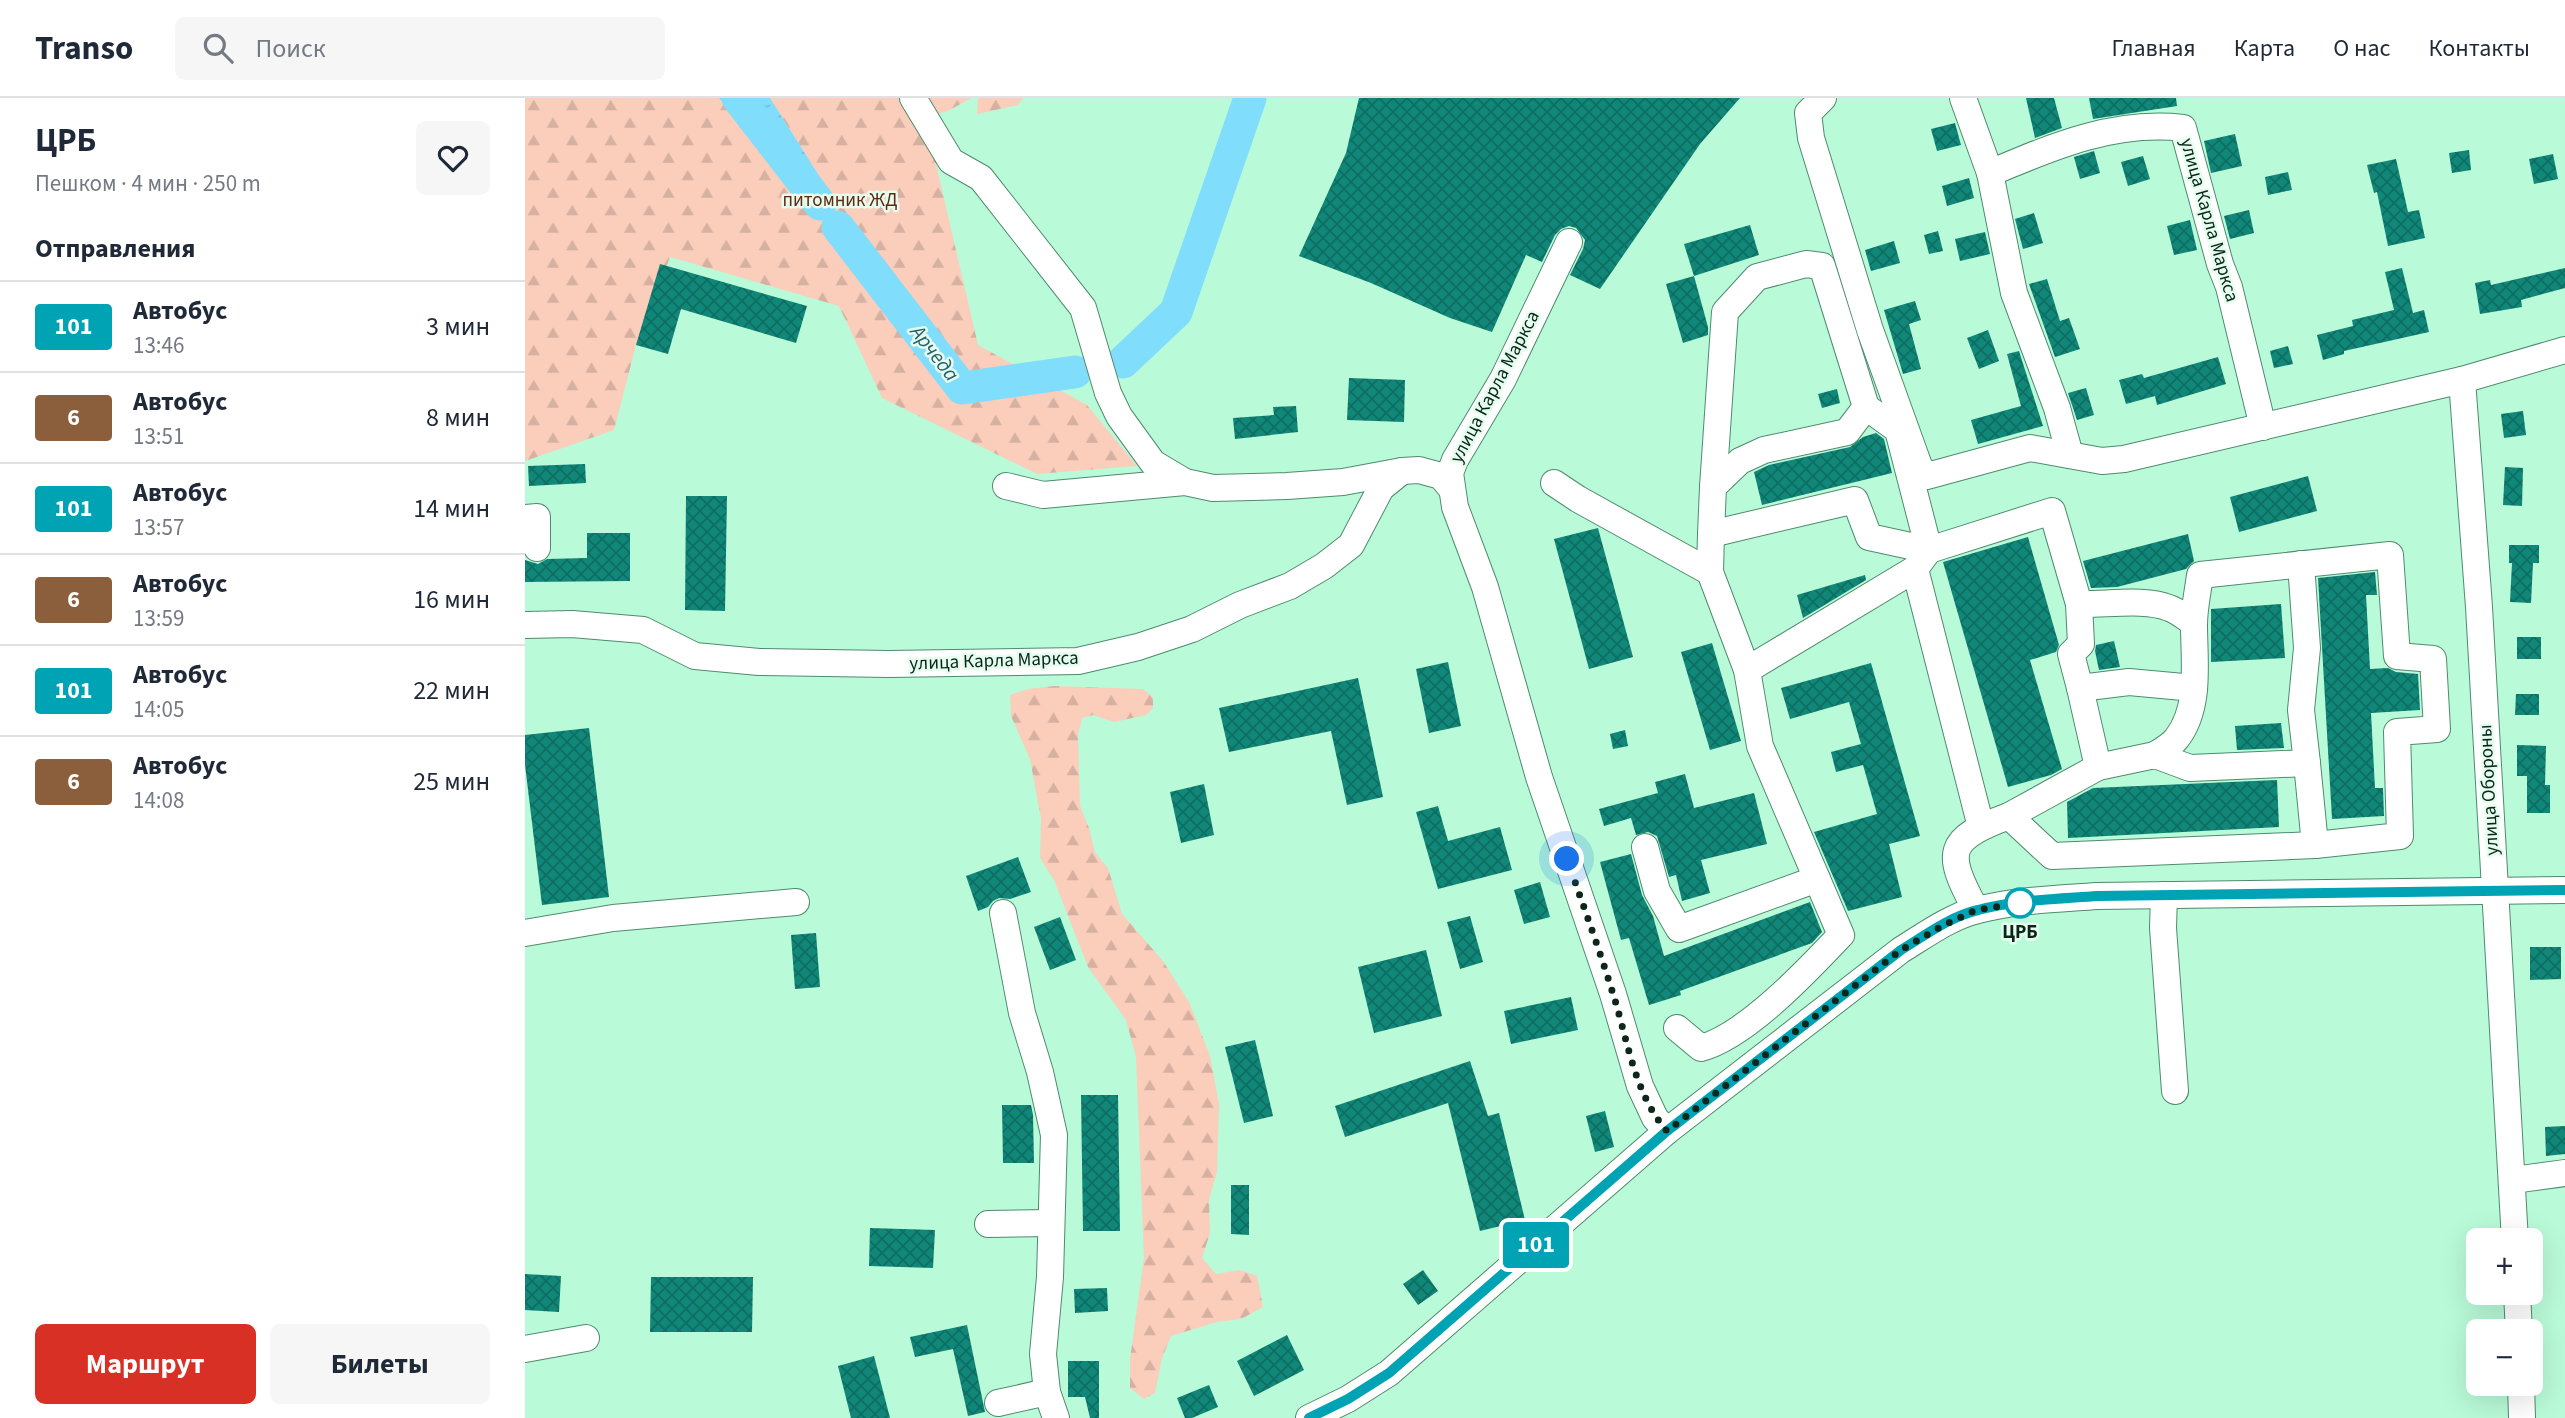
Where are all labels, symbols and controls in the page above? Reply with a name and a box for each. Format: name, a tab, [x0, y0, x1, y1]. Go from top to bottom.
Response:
search box	[175, 17, 665, 80]
text: Transo	[35, 25, 133, 72]
icon: search	[199, 29, 237, 67]
text: Поиск	[255, 30, 326, 67]
text: Главная	[2111, 31, 2196, 66]
text: Карта	[2234, 31, 2295, 66]
text: О нас	[2333, 31, 2390, 66]
text: Контакты	[2428, 31, 2530, 66]
text: ЦРБ	[35, 117, 96, 164]
button: heart	[416, 121, 490, 195]
street label: улица Карла Маркса	[2173, 135, 2245, 305]
text: Пешком · 4 мин · 250 m	[35, 167, 261, 200]
park label: питомник ЖД	[783, 187, 897, 214]
text: Отправления	[35, 230, 195, 267]
text: Автобус	[133, 292, 227, 329]
street label: улица Карла Маркса	[1443, 306, 1547, 468]
text: 3 мин	[426, 308, 490, 345]
text: 101	[54, 309, 93, 344]
water label: Арчеда	[902, 317, 967, 388]
text: 13:46	[133, 329, 184, 362]
text: Автобус	[133, 383, 227, 420]
text: 8 мин	[426, 399, 490, 436]
text: 6	[67, 400, 80, 435]
text: 13:51	[133, 420, 184, 453]
text: Автобус	[133, 474, 227, 511]
text: 14 мин	[413, 490, 490, 527]
text: 101	[54, 491, 93, 526]
text: 13:57	[133, 511, 184, 544]
text: Автобус	[133, 565, 227, 602]
text: 16 мин	[413, 581, 490, 618]
text: 6	[67, 582, 80, 617]
text: 13:59	[133, 602, 184, 635]
street label: улица Карла Маркса	[909, 645, 1079, 677]
text: Автобус	[133, 656, 227, 693]
text: 22 мин	[413, 672, 490, 709]
text: 101	[54, 673, 93, 708]
text: 14:05	[133, 693, 184, 726]
street label: улица Обороны	[2472, 724, 2506, 856]
text: Автобус	[133, 747, 227, 784]
text: 25 мин	[413, 763, 490, 800]
text: 6	[67, 764, 80, 799]
text: 14:08	[133, 784, 184, 817]
your location	[1549, 841, 1584, 876]
marker: ЦРБ	[2005, 888, 2035, 918]
place label: ЦРБ	[2002, 919, 2038, 946]
line badge: 101	[1496, 1222, 1576, 1268]
text: 101	[1517, 1227, 1555, 1262]
map controls	[2466, 1228, 2543, 1396]
button: +	[2466, 1228, 2543, 1305]
button: −	[2466, 1319, 2543, 1396]
button: Маршрут	[35, 1324, 256, 1404]
button: Билеты	[270, 1324, 490, 1404]

